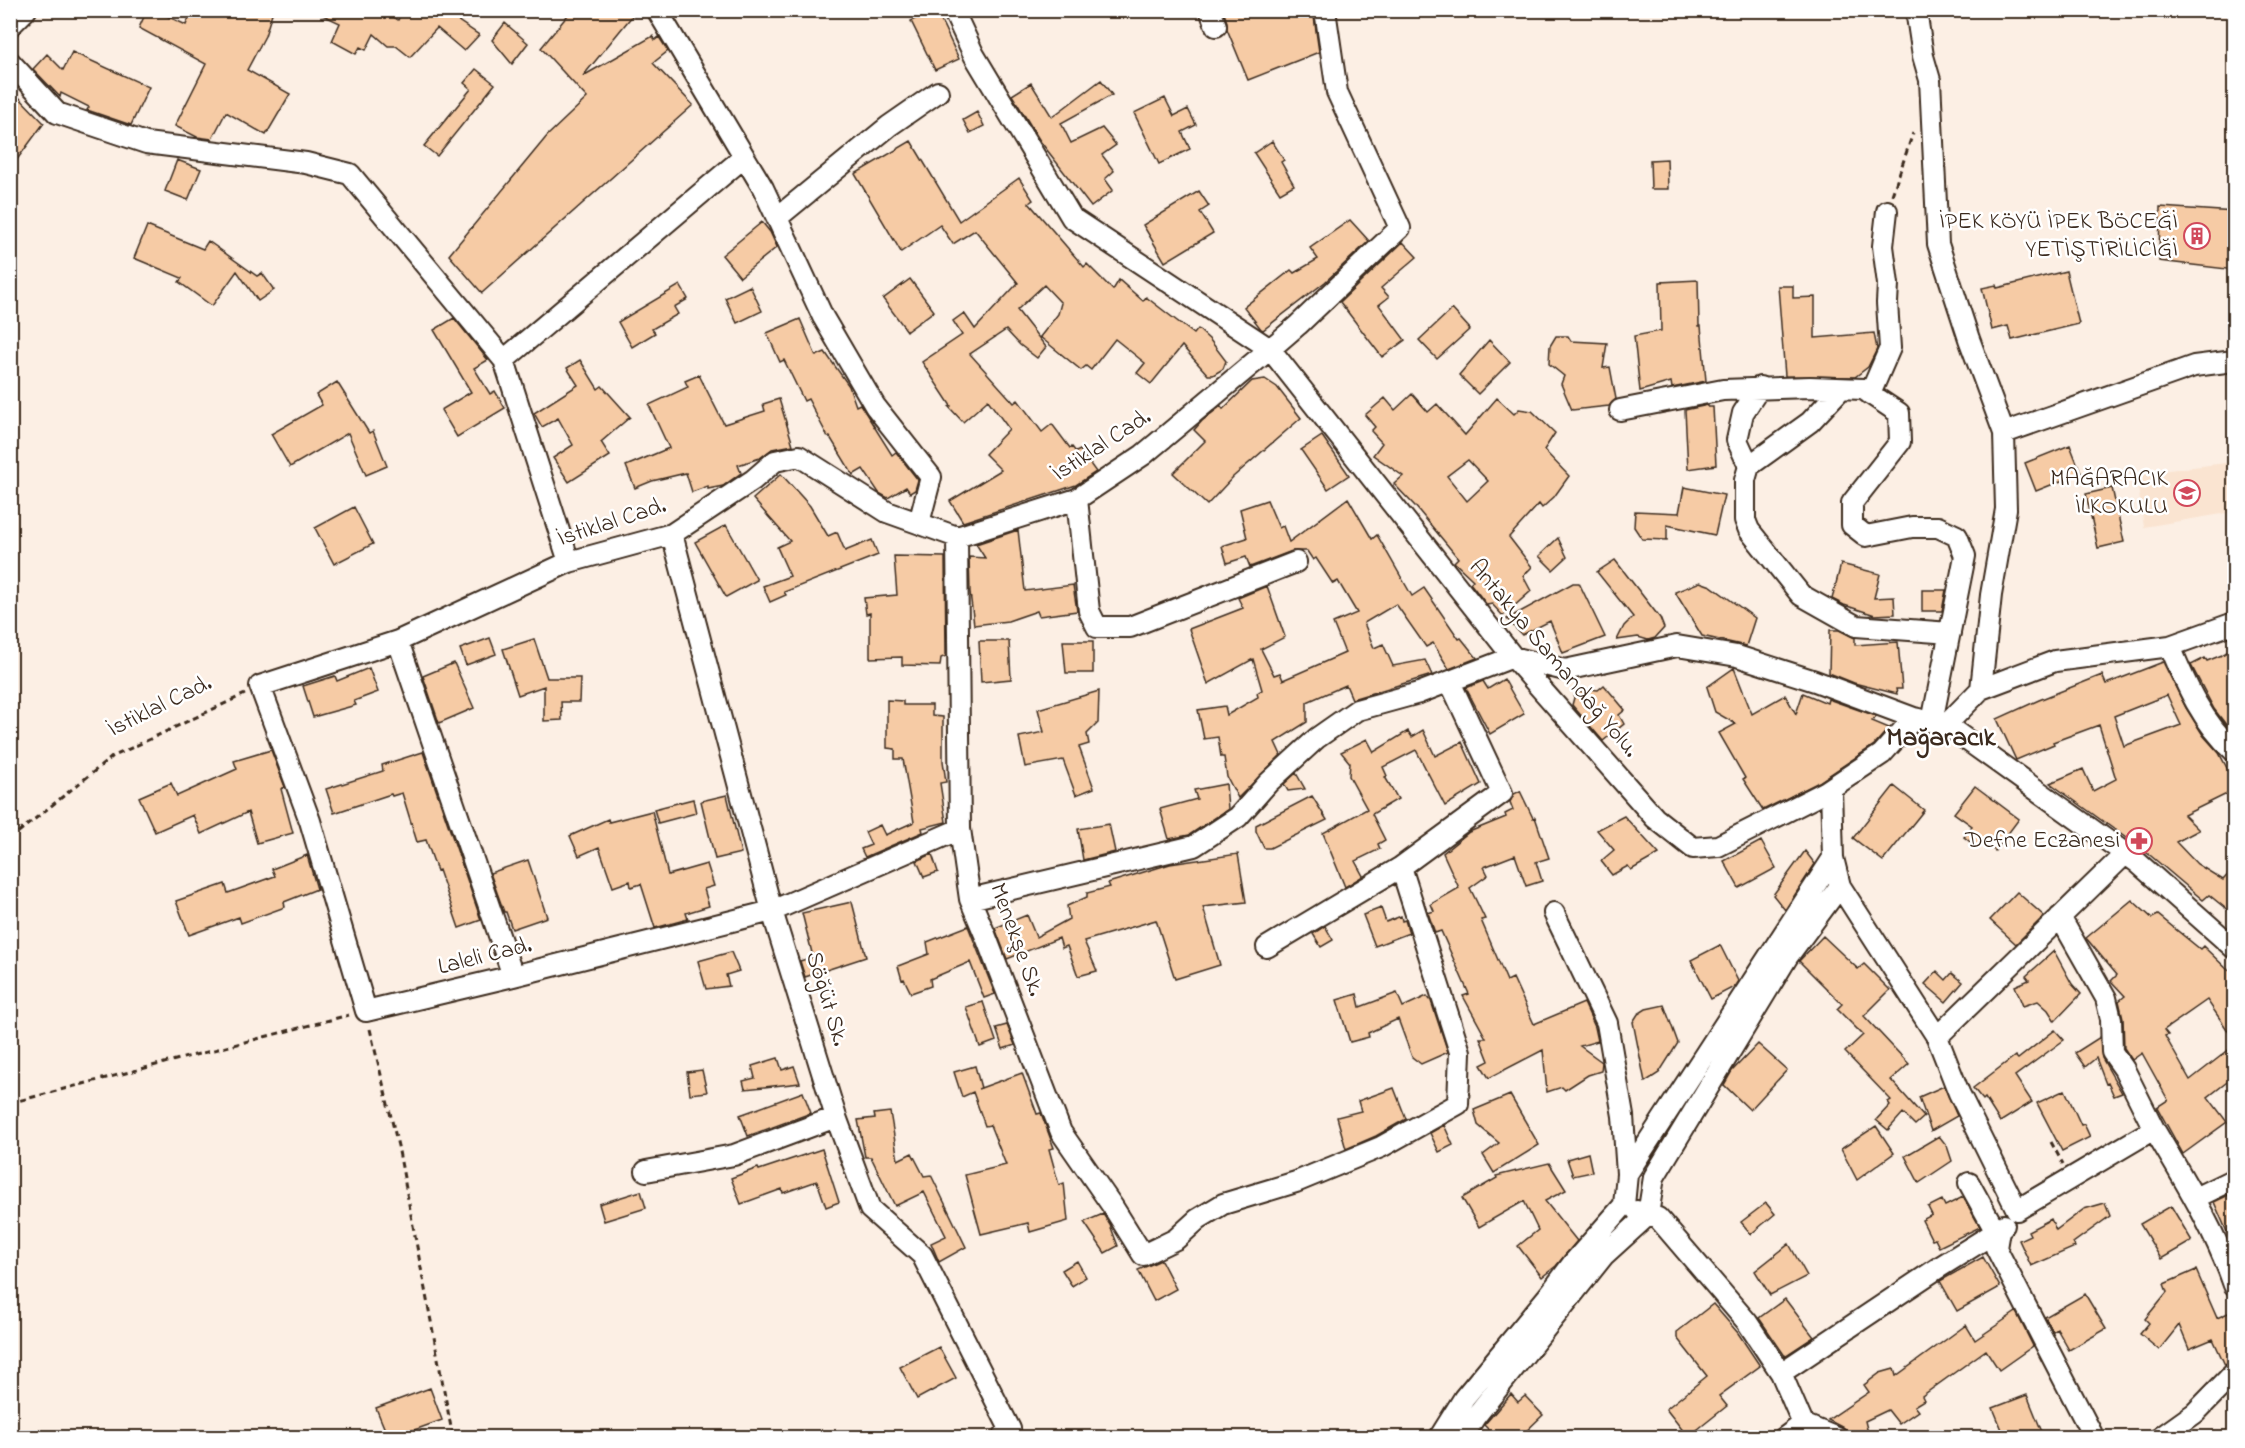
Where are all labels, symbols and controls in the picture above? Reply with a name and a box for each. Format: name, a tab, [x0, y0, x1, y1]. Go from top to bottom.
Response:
place label: İPEK KÖYÜ İPEK BÖCEĞİ YETİŞTİRİLİCİĞİ	[1939, 205, 2178, 268]
building icon: İPEK KÖYÜ İPEK BÖCEĞİ YETİŞTİRİLİCİĞİ	[2182, 221, 2212, 251]
street label: İstiklal Cad.	[1045, 401, 1159, 491]
place label: MAĞARACIK İLKOKULU	[2050, 462, 2168, 525]
school or university icon: MAĞARACIK İLKOKULU	[2172, 478, 2202, 508]
street label: İstiklal Cad.	[553, 489, 671, 557]
street label: Antakya Samandağ Yolu.	[1458, 552, 1647, 767]
street label: İstiklal Cad.	[102, 667, 218, 747]
district label: Mağaracık	[1886, 719, 1997, 759]
place label: Defne Eczanesi	[1964, 824, 2120, 859]
pharmacy icon: Defne Eczanesi	[2124, 826, 2154, 856]
street label: Menekşe Sk.	[979, 878, 1053, 1002]
street label: Laleli Cad.	[434, 928, 536, 986]
street label: Söğüt Sk.	[795, 947, 857, 1051]

